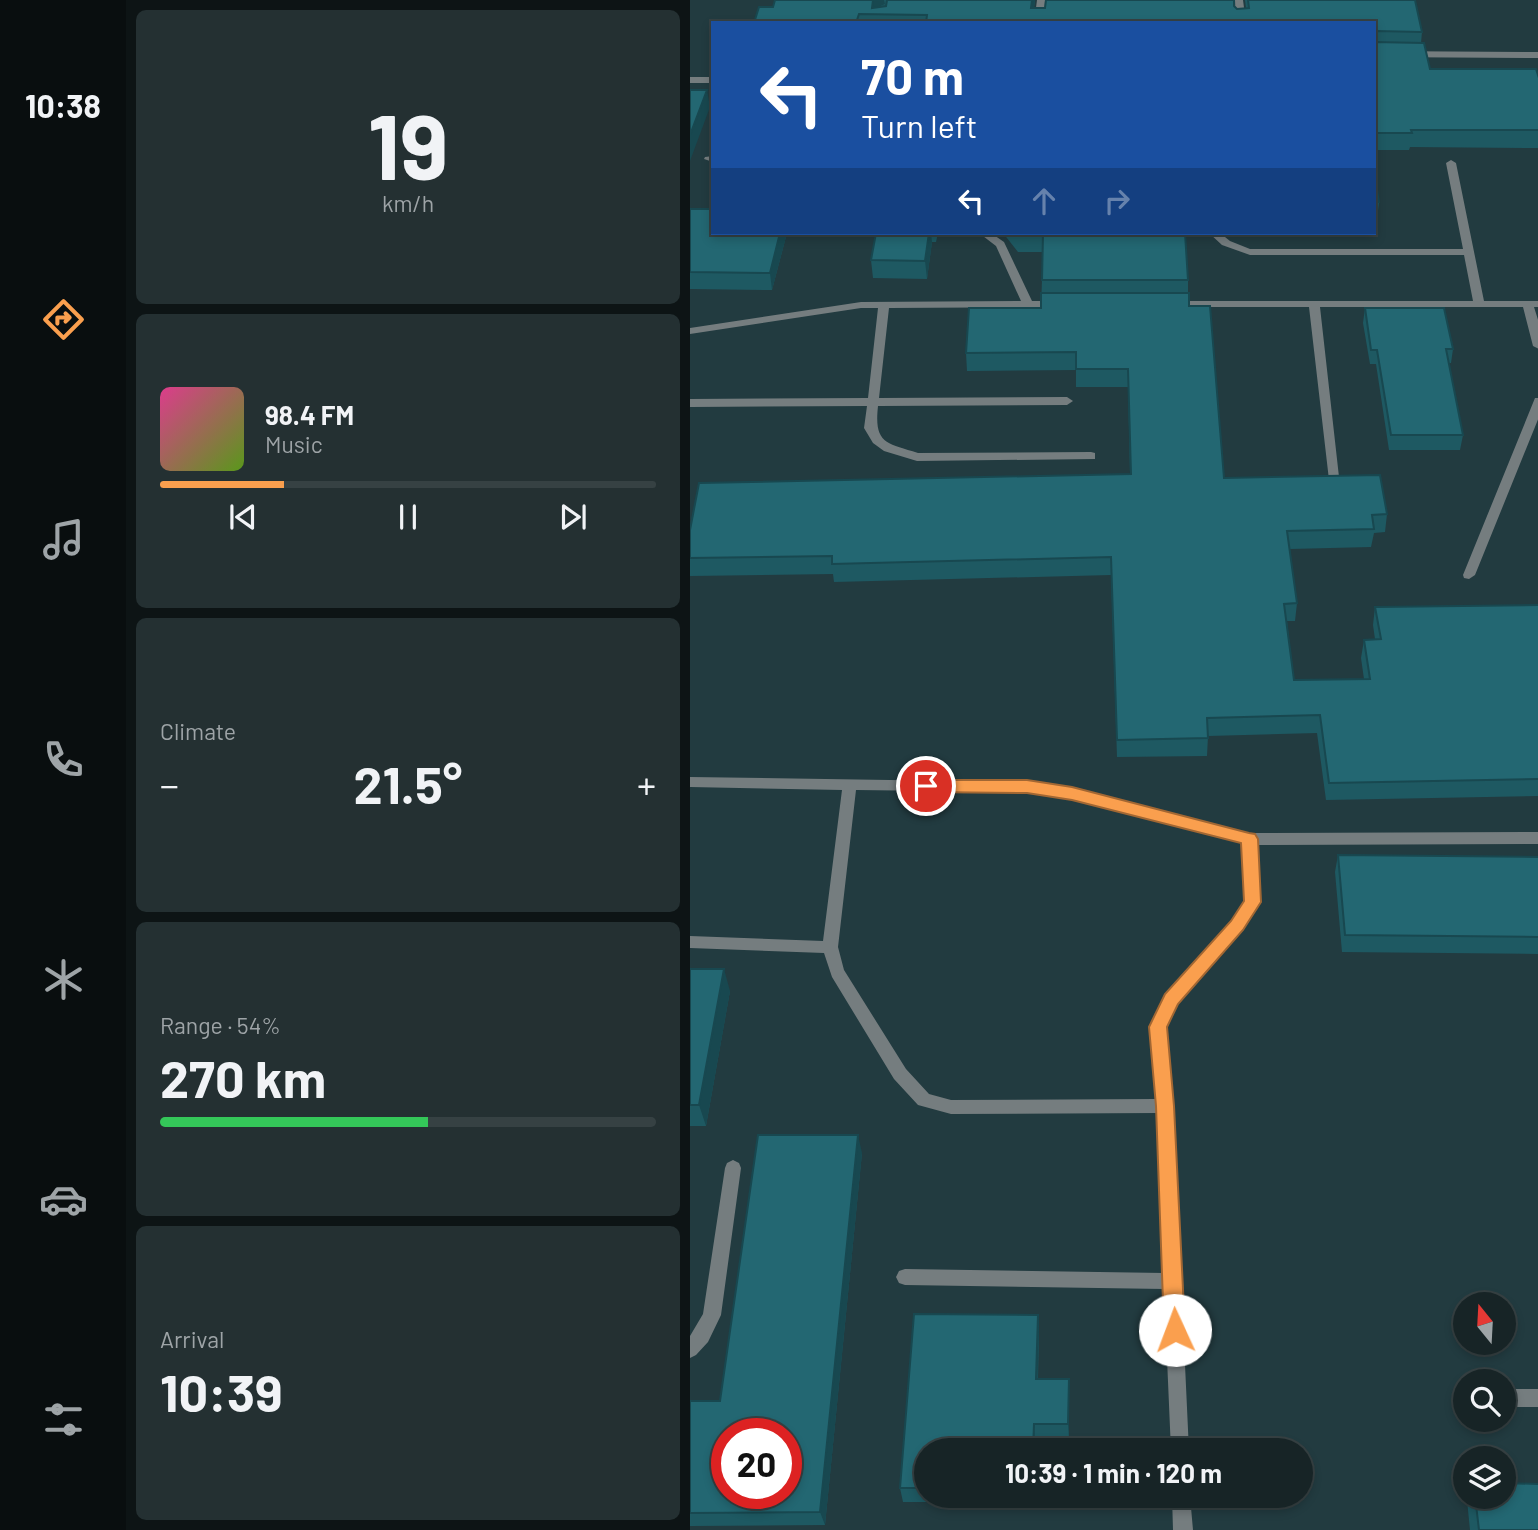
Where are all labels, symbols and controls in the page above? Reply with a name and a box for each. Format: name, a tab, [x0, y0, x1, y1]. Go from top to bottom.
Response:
text: 70 m	[861, 46, 964, 105]
icon: left	[746, 49, 837, 140]
text: 10:38	[25, 86, 101, 124]
text: 19	[368, 89, 448, 198]
text: Turn left	[861, 106, 978, 144]
icon: left	[952, 182, 990, 220]
icon: ahead	[1025, 182, 1063, 220]
icon: right	[1098, 182, 1136, 220]
text: km/h	[382, 189, 434, 217]
icon: directions	[39, 295, 88, 344]
text: 98.4 FM	[265, 399, 354, 430]
text: Music	[265, 430, 323, 458]
icon: previous	[224, 498, 262, 536]
icon: pause	[389, 498, 427, 536]
icon: next	[554, 498, 592, 536]
icon: music	[39, 515, 88, 564]
text: Climate	[160, 717, 236, 745]
icon: phone	[39, 735, 88, 784]
text: 21.5°	[354, 752, 462, 814]
pin	[896, 756, 956, 816]
text: −	[160, 761, 179, 807]
text: +	[637, 761, 656, 807]
icon: arrive	[907, 767, 945, 805]
icon: climate	[39, 955, 88, 1004]
text: Range · 54%	[160, 1011, 281, 1039]
text: 270 km	[160, 1046, 326, 1108]
icon: car	[39, 1175, 88, 1224]
north arrow	[1453, 1292, 1516, 1354]
map controls	[1453, 1292, 1516, 1509]
position arrow	[1138, 1293, 1212, 1367]
text: Arrival	[160, 1325, 224, 1353]
text: 10:39	[160, 1360, 283, 1422]
button: search	[1453, 1369, 1516, 1432]
icon: filters	[39, 1395, 88, 1444]
speed limit sign: 20	[711, 1418, 802, 1509]
button: layers	[1453, 1446, 1516, 1509]
text: 10:39 · 1 min · 120 m	[1005, 1457, 1222, 1488]

